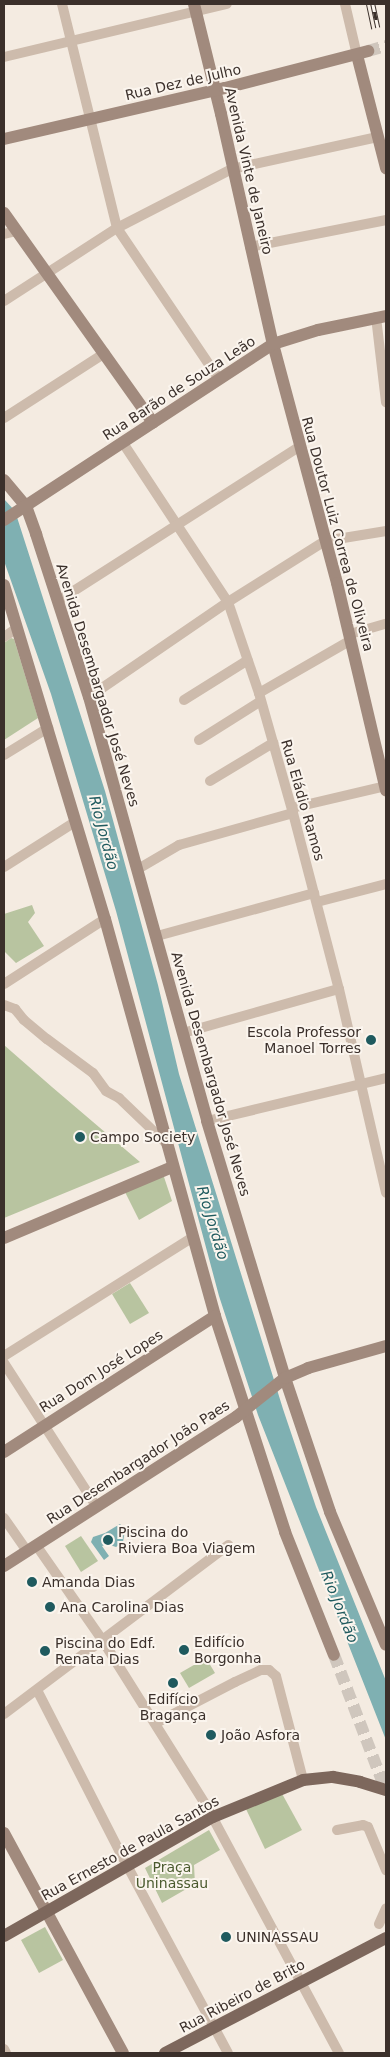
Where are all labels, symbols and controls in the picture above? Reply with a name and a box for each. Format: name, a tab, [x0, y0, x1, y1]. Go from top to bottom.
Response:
street label: Rua Dez de Julho	[123, 60, 243, 104]
street label: Avenida Vinte de Janeiro	[222, 86, 276, 256]
street label: Rua Barão de Souza Leão	[100, 332, 258, 444]
street label: Rua Doutor Luiz Correa de Oliveira	[299, 415, 377, 653]
street label: Avenida Desembargador José Neves	[53, 561, 143, 809]
street label: Rua Eládio Ramos	[278, 737, 328, 863]
water label: Rio Jordão	[84, 794, 122, 872]
street label: Avenida Desembargador José Neves	[168, 950, 254, 1198]
place label: Escola Professor Manoel Torres	[247, 1024, 361, 1056]
marker: Escola Professor Manoel Torres	[365, 1034, 377, 1046]
place label: Campo Society	[90, 1129, 195, 1145]
marker: Campo Society	[74, 1131, 86, 1143]
water label: Rio Jordão	[192, 1184, 232, 1262]
street label: Rua Dom José Lopes	[36, 1326, 166, 1416]
street label: Rua Desembargador João Paes	[43, 1397, 233, 1527]
place label: Piscina do Riviera Boa Viagem	[118, 1524, 255, 1556]
marker: Piscina do Riviera Boa Viagem	[102, 1534, 114, 1546]
water label: Rio Jordão	[316, 1568, 362, 1646]
place label: Amanda Dias	[42, 1574, 135, 1590]
marker: Amanda Dias	[26, 1576, 38, 1588]
place label: Ana Carolina Dias	[60, 1599, 184, 1615]
marker: Ana Carolina Dias	[44, 1601, 56, 1613]
place label: Edifício Borgonha	[194, 1634, 261, 1666]
place label: Piscina do Edf. Renata Dias	[55, 1635, 156, 1668]
marker: Edifício Borgonha	[178, 1644, 190, 1656]
marker: Piscina do Edf. Renata Dias	[39, 1645, 51, 1657]
marker: Edifício Bragança	[167, 1677, 179, 1689]
place label: Edifício Bragança	[140, 1691, 206, 1724]
place label: João Asfora	[221, 1727, 300, 1743]
marker: João Asfora	[205, 1729, 217, 1741]
street label: Rua Ernesto de Paula Santos	[38, 1792, 222, 1904]
park label: Praça Uninassau	[136, 1859, 208, 1891]
place label: UNINASSAU	[236, 1929, 319, 1945]
marker: UNINASSAU	[220, 1931, 232, 1943]
street label: Rua Ribeiro de Brito	[176, 1956, 308, 2036]

